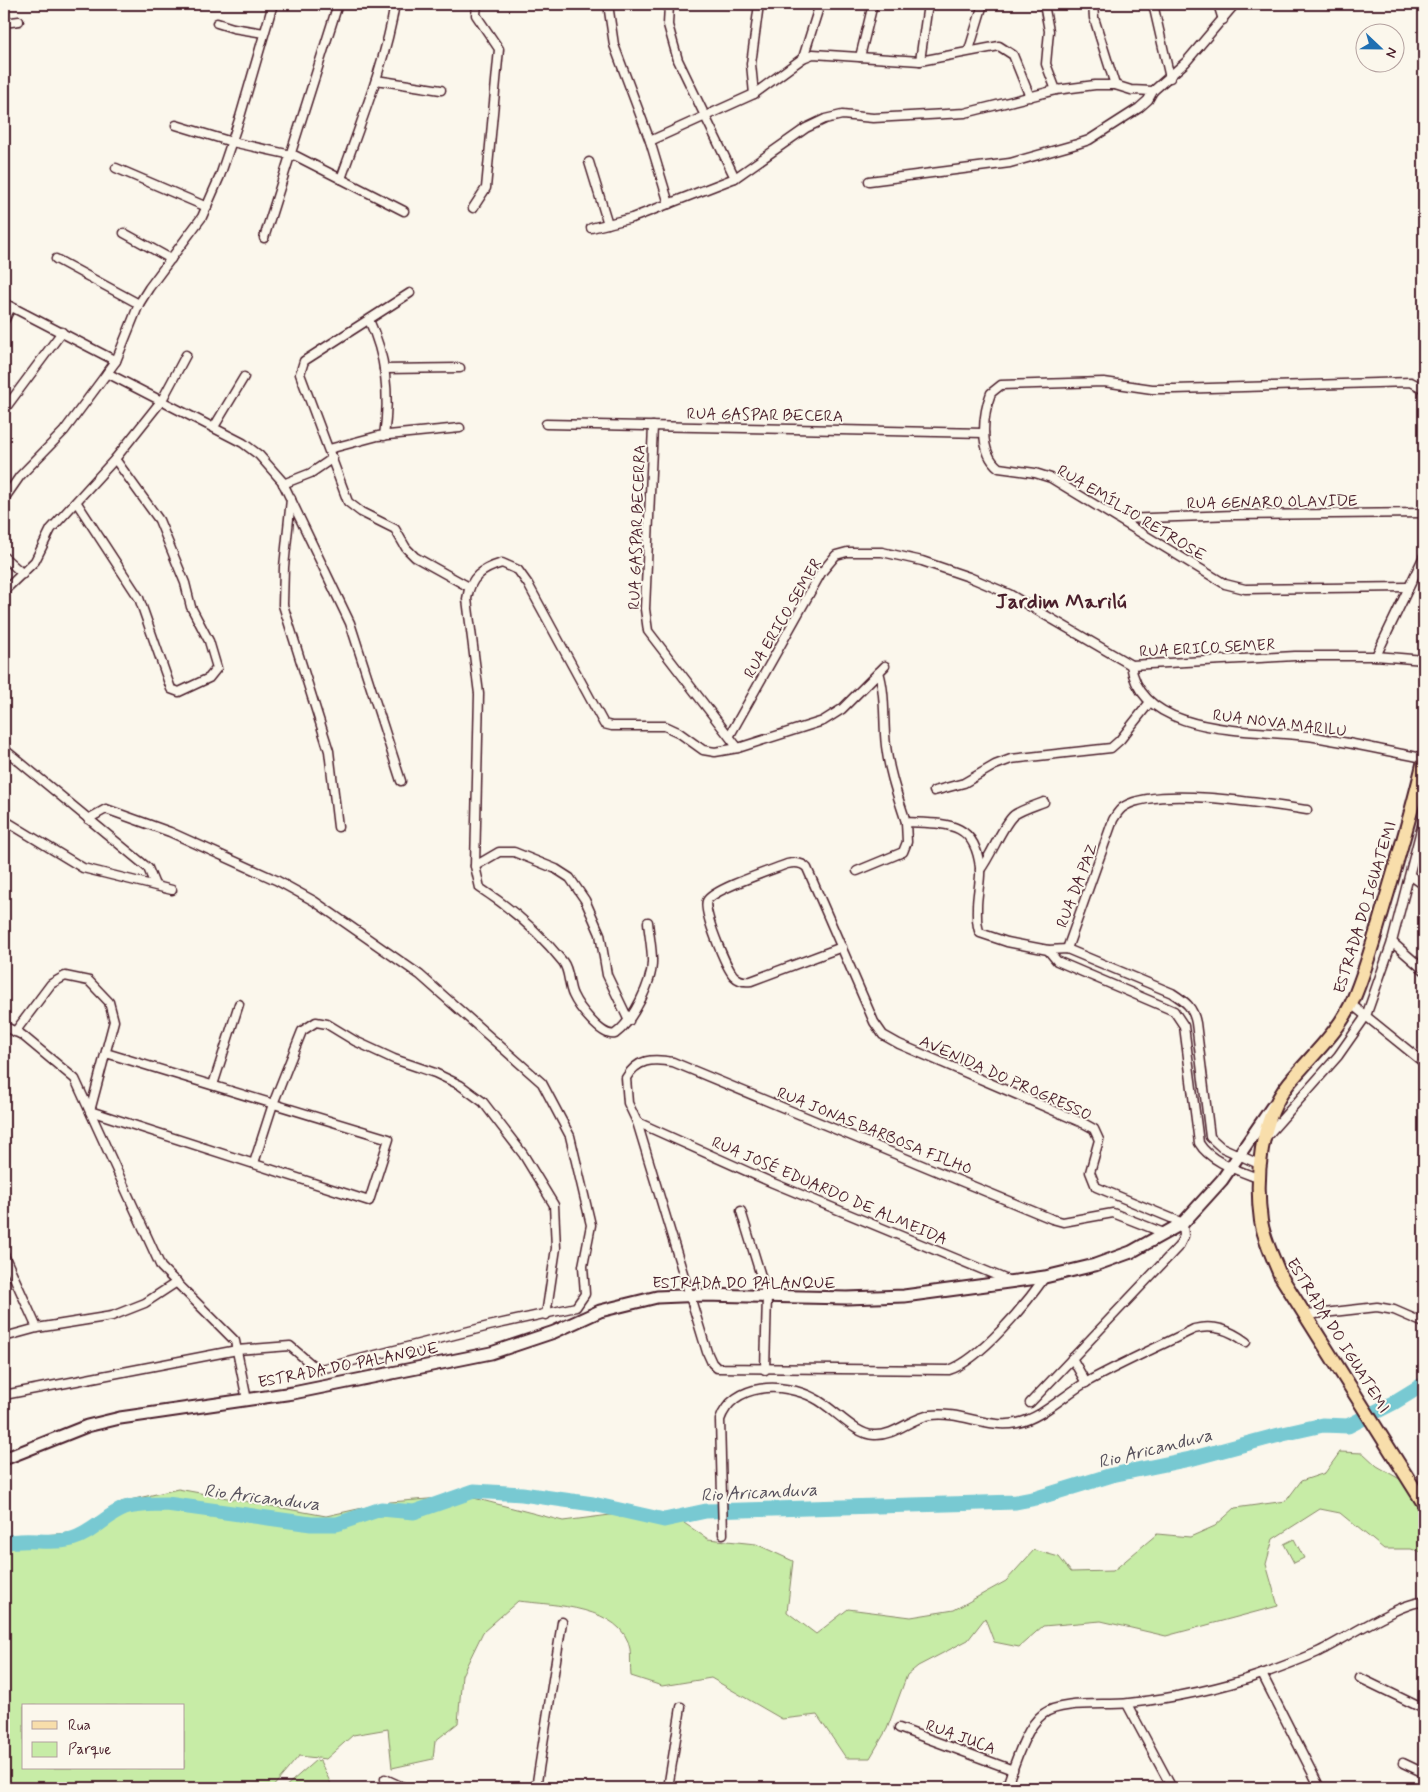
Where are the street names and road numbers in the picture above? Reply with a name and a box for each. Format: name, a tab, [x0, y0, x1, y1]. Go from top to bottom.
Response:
street label: RUA GASPAR BECERA	[686, 404, 843, 427]
street label: RUA GASPAR BECERRA	[624, 444, 651, 610]
street label: RUA EMÍLIO RETROSE	[1053, 460, 1210, 566]
street label: RUA GENARO OLAVIDE	[1186, 491, 1358, 514]
street label: RUA ERICO SEMER	[739, 555, 827, 682]
street label: RUA ERICO SEMER	[1139, 634, 1275, 663]
street label: RUA NOVA MARILU	[1212, 705, 1348, 742]
street label: ESTRADA DO IGUATEMI	[1329, 819, 1402, 996]
street label: RUA DA PAZ	[1052, 840, 1103, 931]
street label: AVENIDA DO PROGRESSO	[916, 1031, 1095, 1126]
street label: RUA JONAS BARBOSA FILHO	[774, 1083, 975, 1180]
street label: RUA JOSÉ EDUARDO DE ALMEIDA	[708, 1132, 951, 1251]
street label: ESTRADA DO IGUATEMI	[1281, 1254, 1394, 1417]
street label: ESTRADA DO PALANQUE	[652, 1273, 836, 1294]
street label: ESTRADA DO PALANQUE	[256, 1338, 440, 1393]
street label: RUA JUCA	[923, 1715, 998, 1760]

